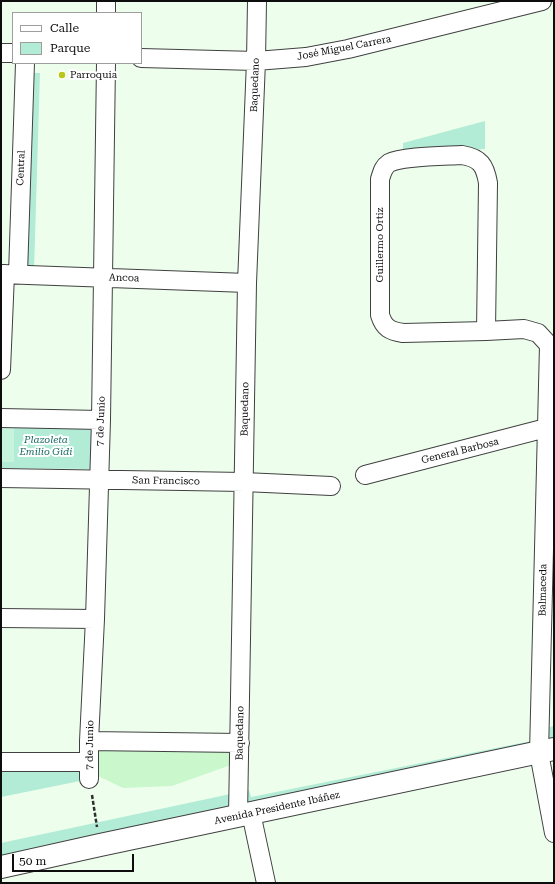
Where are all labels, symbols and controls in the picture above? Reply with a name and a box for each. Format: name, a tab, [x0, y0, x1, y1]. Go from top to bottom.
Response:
legend	[12, 12, 142, 64]
text: Calle	[50, 21, 79, 35]
street label: José Miguel Carrera	[296, 33, 392, 63]
text: Parque	[50, 41, 90, 55]
street label: Baquedano	[248, 58, 262, 112]
place label: Parroquia	[70, 69, 117, 81]
marker: Parroquia	[57, 70, 67, 80]
street label: Central	[14, 150, 28, 186]
street label: Guillermo Ortiz	[374, 208, 386, 282]
street label: Ancoa	[109, 271, 139, 285]
street label: Baquedano	[239, 382, 251, 436]
street label: 7 de Junio	[94, 396, 108, 446]
park label: Plazoleta Emilio Gidi	[20, 434, 72, 458]
street label: General Barbosa	[420, 436, 500, 466]
street label: San Francisco	[132, 474, 200, 488]
street label: Balmaceda	[537, 564, 549, 616]
street label: Baquedano	[234, 706, 246, 760]
street label: 7 de Junio	[84, 720, 96, 770]
street label: Avenida Presidente Ibáñez	[213, 789, 341, 827]
scale bar	[14, 846, 136, 872]
text: 50 m	[19, 854, 46, 868]

